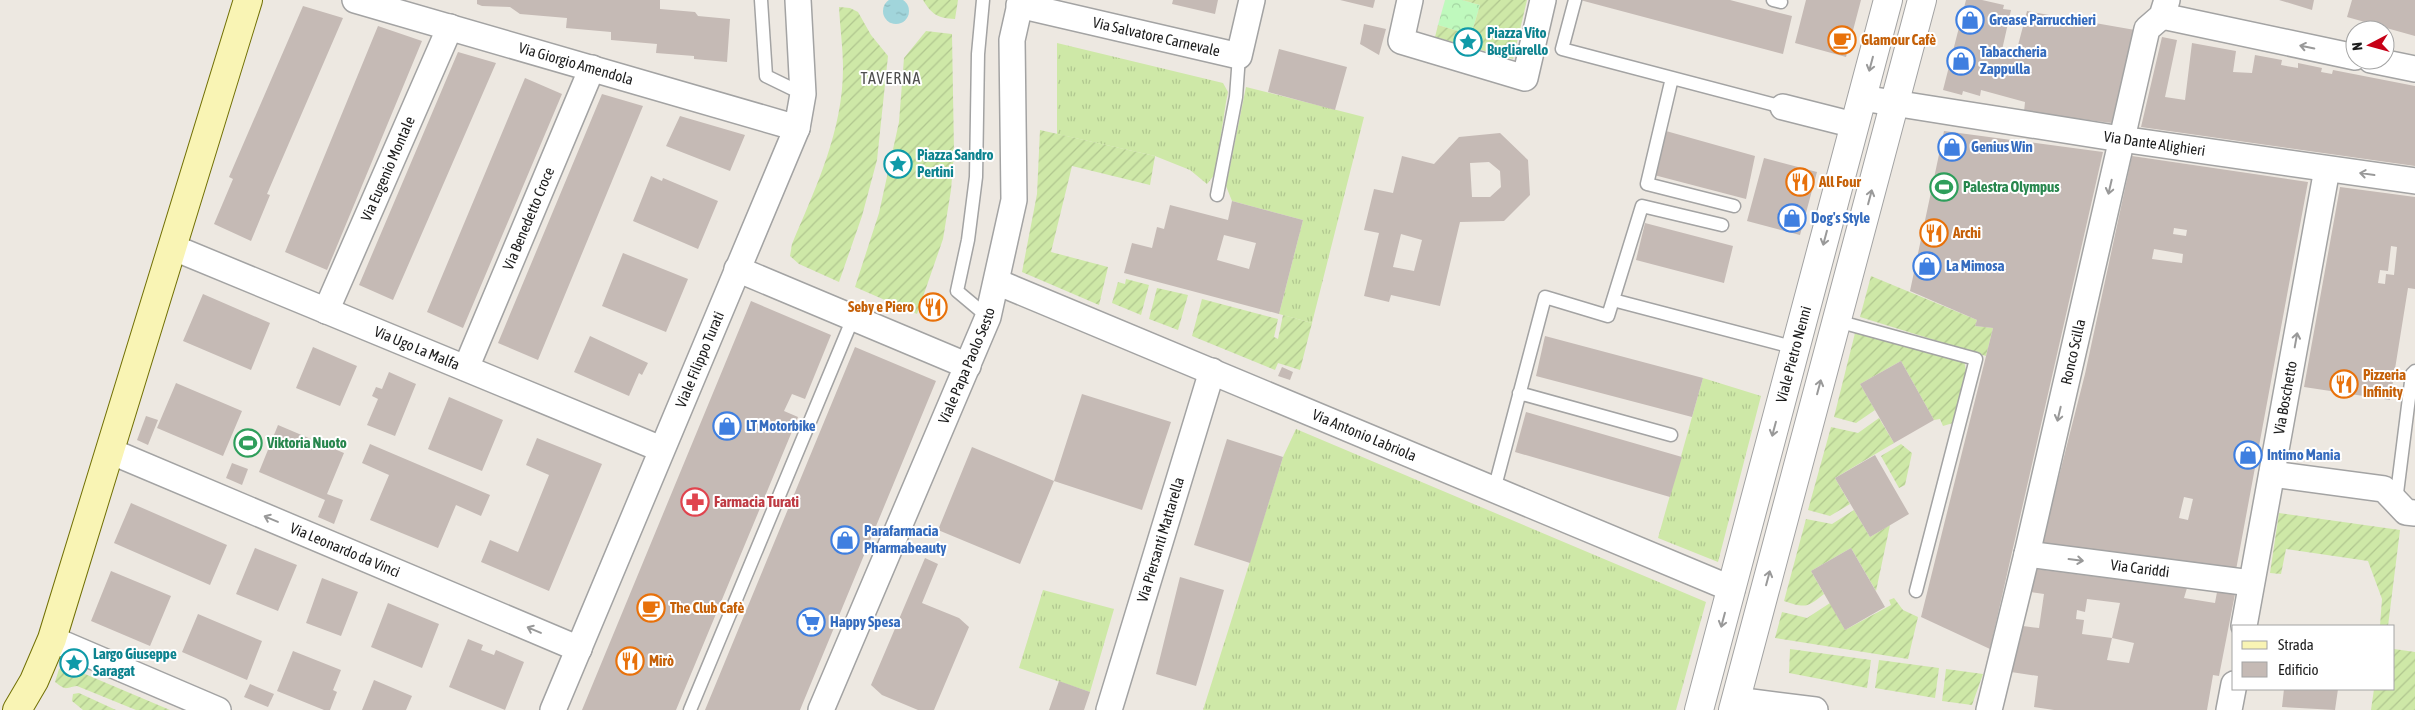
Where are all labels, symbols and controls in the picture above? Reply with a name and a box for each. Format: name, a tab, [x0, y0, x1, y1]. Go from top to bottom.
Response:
shop icon: Grease Parrucchieri	[1955, 5, 1985, 35]
place label: Grease Parrucchieri	[1989, 11, 2096, 28]
street label: Via Salvatore Carnevale	[1091, 13, 1222, 59]
north arrow	[2345, 20, 2395, 70]
place label: Piazza Vito Bugliarello	[1487, 24, 1548, 58]
cafe icon: Glamour Cafè	[1827, 25, 1857, 55]
place icon: Piazza Vito Bugliarello	[1453, 27, 1483, 57]
place label: Glamour Cafè	[1861, 31, 1936, 48]
street label: Via Giorgio Amendola	[517, 39, 635, 88]
text: N	[2349, 41, 2365, 51]
one-way arrow	[2300, 42, 2316, 51]
place label: Tabaccheria Zappulla	[1980, 43, 2047, 77]
shop icon: Tabaccheria Zappulla	[1946, 46, 1976, 76]
one-way arrow	[1866, 56, 1875, 72]
district label: TAVERNA	[861, 69, 921, 87]
street label: Via Eugenio Montale	[357, 114, 418, 224]
street label: Via Dante Alighieri	[2103, 127, 2206, 159]
shop icon: Genius Win	[1937, 132, 1967, 162]
place label: Genius Win	[1971, 138, 2033, 155]
place label: Piazza Sandro Pertini	[917, 146, 994, 180]
place icon: Piazza Sandro Pertini	[883, 149, 913, 179]
street label: Via Benedetto Croce	[499, 164, 557, 272]
restaurant icon: All Four	[1785, 167, 1815, 197]
one-way arrow	[2359, 169, 2375, 179]
sports icon: Palestra Olympus	[1929, 172, 1959, 202]
place label: All Four	[1818, 173, 1861, 190]
place label: Palestra Olympus	[1963, 178, 2060, 195]
one-way arrow	[2105, 178, 2114, 194]
one-way arrow	[1866, 189, 1875, 205]
shop icon: Dog's Style	[1777, 203, 1807, 233]
place label: Dog's Style	[1811, 209, 1870, 226]
restaurant icon: Archi	[1919, 218, 1949, 248]
place label: Archi	[1952, 224, 1981, 241]
one-way arrow	[1820, 229, 1829, 245]
shop icon: La Mimosa	[1912, 251, 1942, 281]
place label: La Mimosa	[1946, 257, 2004, 274]
restaurant icon: Seby e Piero	[918, 292, 948, 322]
place label: Seby e Piero	[848, 298, 914, 315]
street label: Viale Pietro Nenni	[1772, 304, 1814, 404]
street label: Viale Papa Paolo Sesto	[935, 306, 998, 426]
street label: Viale Filippo Turati	[672, 309, 727, 410]
street label: Ronco Scilla	[2057, 317, 2088, 386]
street label: Via Ugo La Malfa	[372, 322, 462, 373]
one-way arrow	[2292, 332, 2302, 348]
street label: Via Boschetto	[2270, 359, 2300, 436]
place label: Pizzeria Infinity	[2363, 366, 2406, 400]
restaurant icon: Pizzeria Infinity	[2329, 369, 2359, 399]
one-way arrow	[1815, 380, 1825, 396]
one-way arrow	[2054, 405, 2063, 421]
street label: Via Antonio Labriola	[1310, 406, 1419, 464]
shop icon: LT Motorbike	[712, 411, 742, 441]
place label: LT Motorbike	[746, 417, 816, 434]
one-way arrow	[1769, 420, 1778, 436]
sports icon: Viktoria Nuoto	[233, 428, 263, 458]
place label: Viktoria Nuoto	[266, 434, 347, 451]
shop icon: Intimo Mania	[2233, 440, 2263, 470]
place label: Intimo Mania	[2267, 446, 2341, 463]
street label: Via Piersanti Mattarella	[1133, 475, 1187, 604]
pharmacy icon: Farmacia Turati	[680, 487, 710, 517]
place label: Farmacia Turati	[714, 493, 799, 510]
one-way arrow	[264, 514, 279, 524]
street label: Via Leonardo da Vinci	[288, 519, 403, 580]
place label: Parafarmacia Pharmabeauty	[864, 522, 947, 556]
shop icon: Parafarmacia Pharmabeauty	[830, 525, 860, 555]
one-way arrow	[2068, 555, 2084, 565]
street label: Via Cariddi	[2110, 556, 2171, 580]
one-way arrow	[1764, 571, 1774, 587]
cafe icon: The Club Cafè	[636, 593, 666, 623]
place label: The Club Cafè	[670, 599, 744, 616]
supermarket icon: Happy Spesa	[796, 607, 826, 637]
one-way arrow	[1718, 611, 1728, 627]
place label: Happy Spesa	[830, 613, 901, 630]
one-way arrow	[527, 625, 542, 634]
legend	[2232, 625, 2395, 690]
text: Strada	[2278, 636, 2314, 653]
place label: Largo Giuseppe Saragat	[93, 645, 177, 679]
restaurant icon: Mirò	[615, 646, 645, 676]
place icon: Largo Giuseppe Saragat	[59, 648, 89, 678]
place label: Mirò	[649, 652, 674, 669]
text: Edificio	[2278, 661, 2319, 678]

